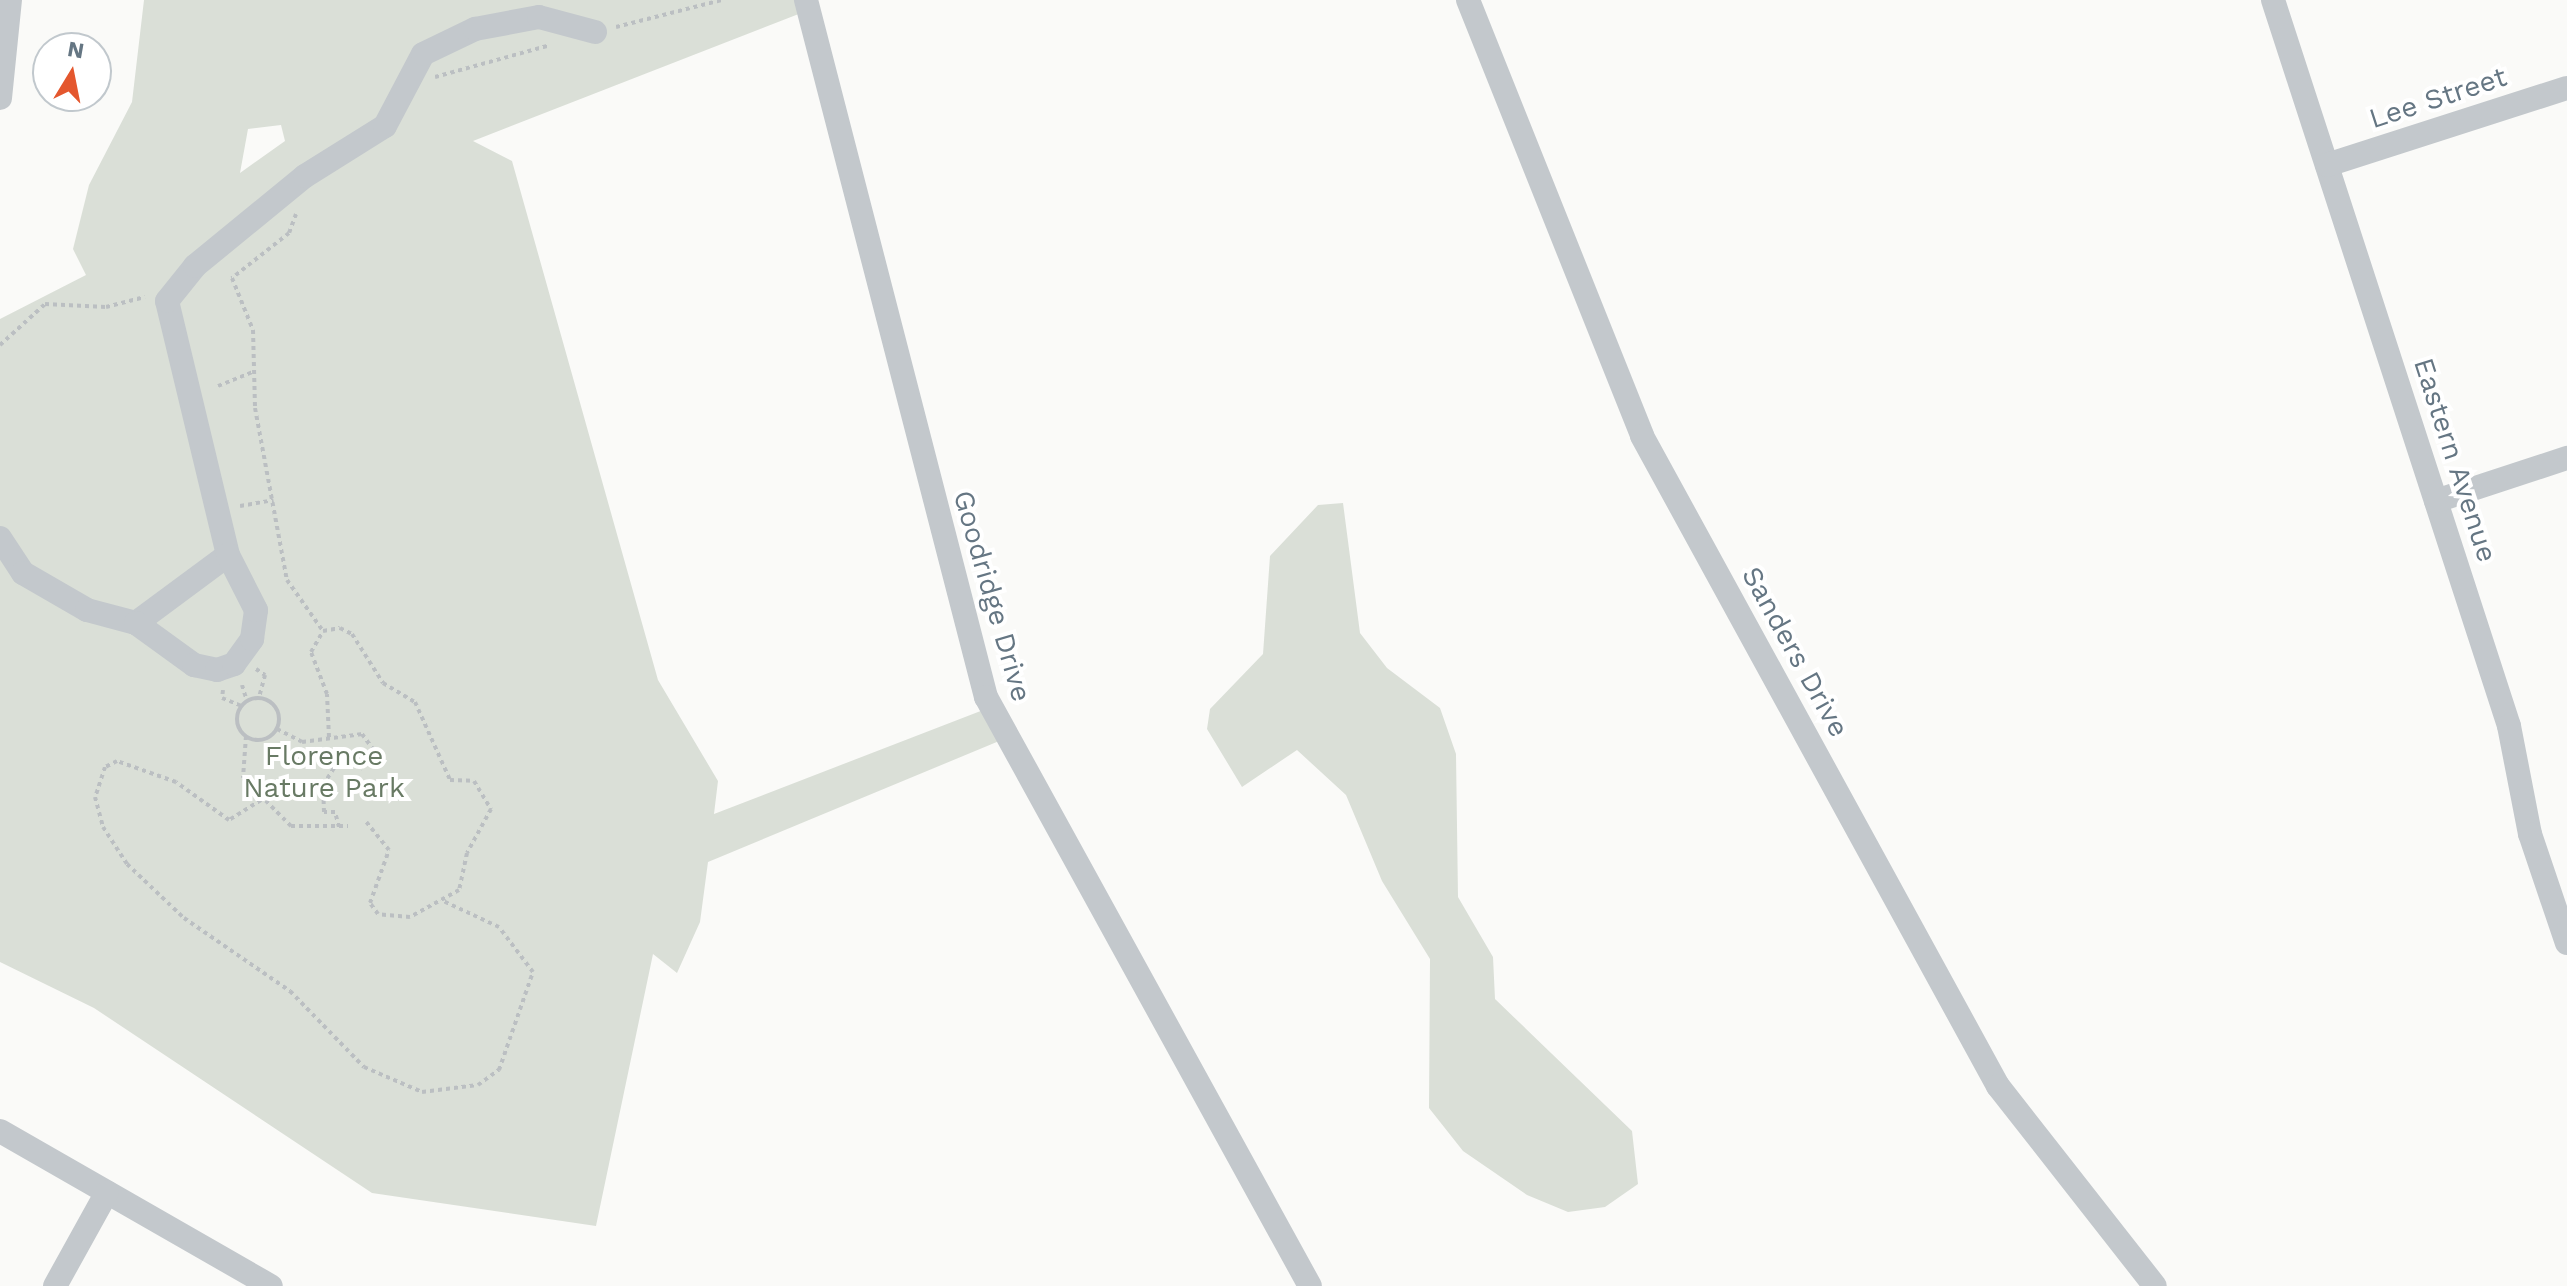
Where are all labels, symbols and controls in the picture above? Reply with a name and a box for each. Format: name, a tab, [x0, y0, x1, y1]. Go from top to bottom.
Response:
north arrow	[32, 32, 112, 112]
text: N	[66, 36, 86, 64]
street label: Lee Street	[2365, 60, 2511, 136]
street label: Eastern Avenue	[2406, 353, 2504, 567]
street label: Goodridge Drive	[946, 487, 1038, 705]
street label: Sanders Drive	[1734, 561, 1856, 743]
park label: Florence Nature Park	[243, 739, 405, 805]

